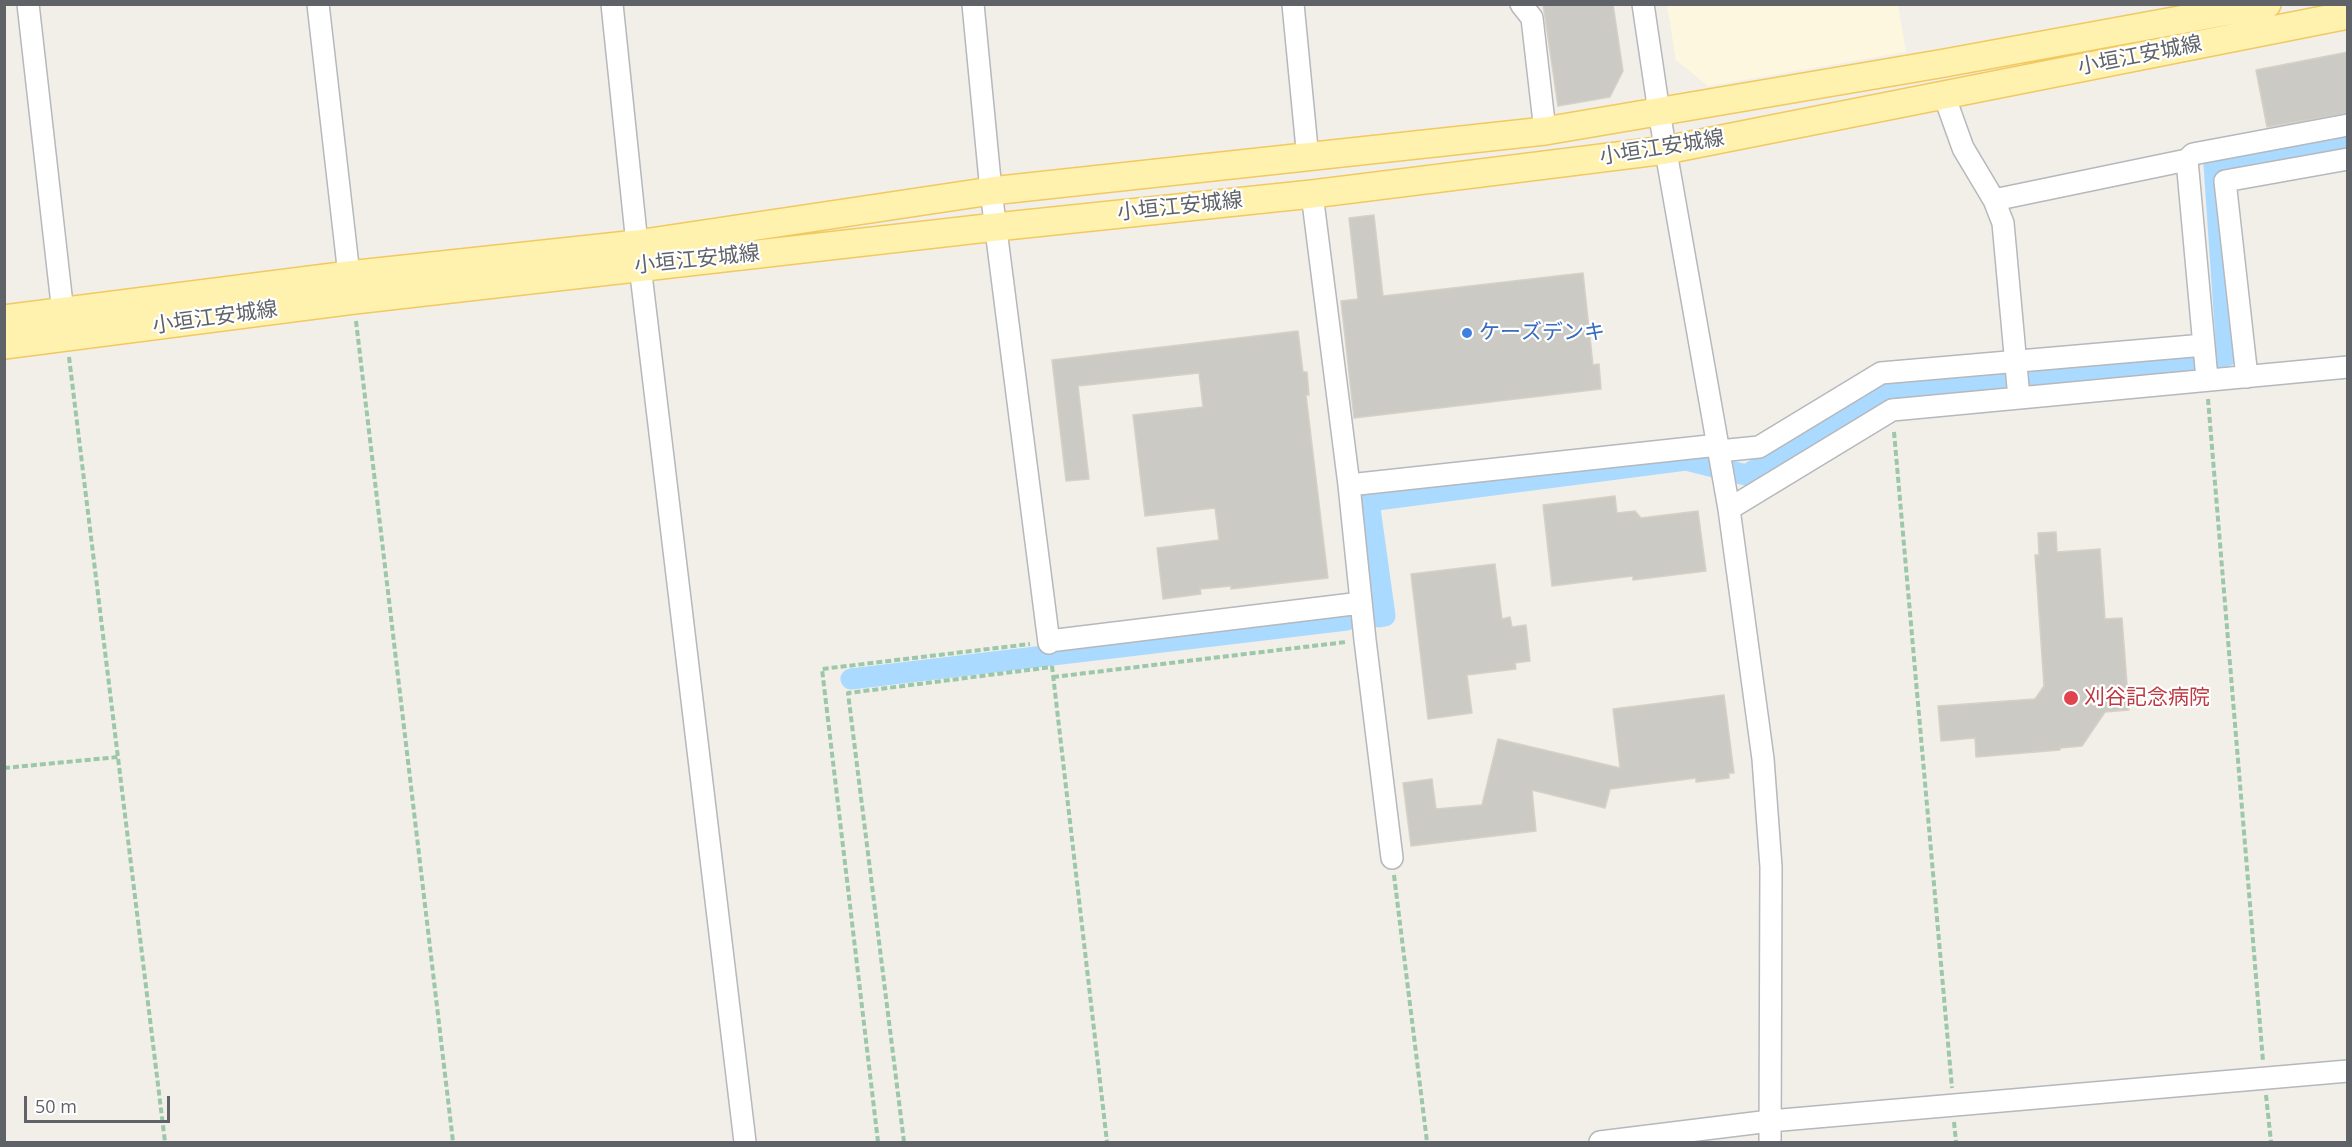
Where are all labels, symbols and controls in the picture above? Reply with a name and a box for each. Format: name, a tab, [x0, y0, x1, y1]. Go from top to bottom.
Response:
street label: 小垣江安城線	[2076, 32, 2204, 80]
street label: 小垣江安城線	[1598, 126, 1726, 170]
street label: 小垣江安城線	[1116, 188, 1244, 226]
street label: 小垣江安城線	[633, 241, 761, 279]
street label: 小垣江安城線	[151, 297, 279, 339]
place label: ケーズデンキ	[1479, 320, 1605, 346]
marker: ケーズデンキ	[1460, 326, 1474, 340]
place label: 刈谷記念病院	[2084, 685, 2210, 711]
marker: 刈谷記念病院	[2062, 689, 2080, 707]
scale bar	[27, 1084, 172, 1122]
text: 50 m	[35, 1094, 77, 1118]

